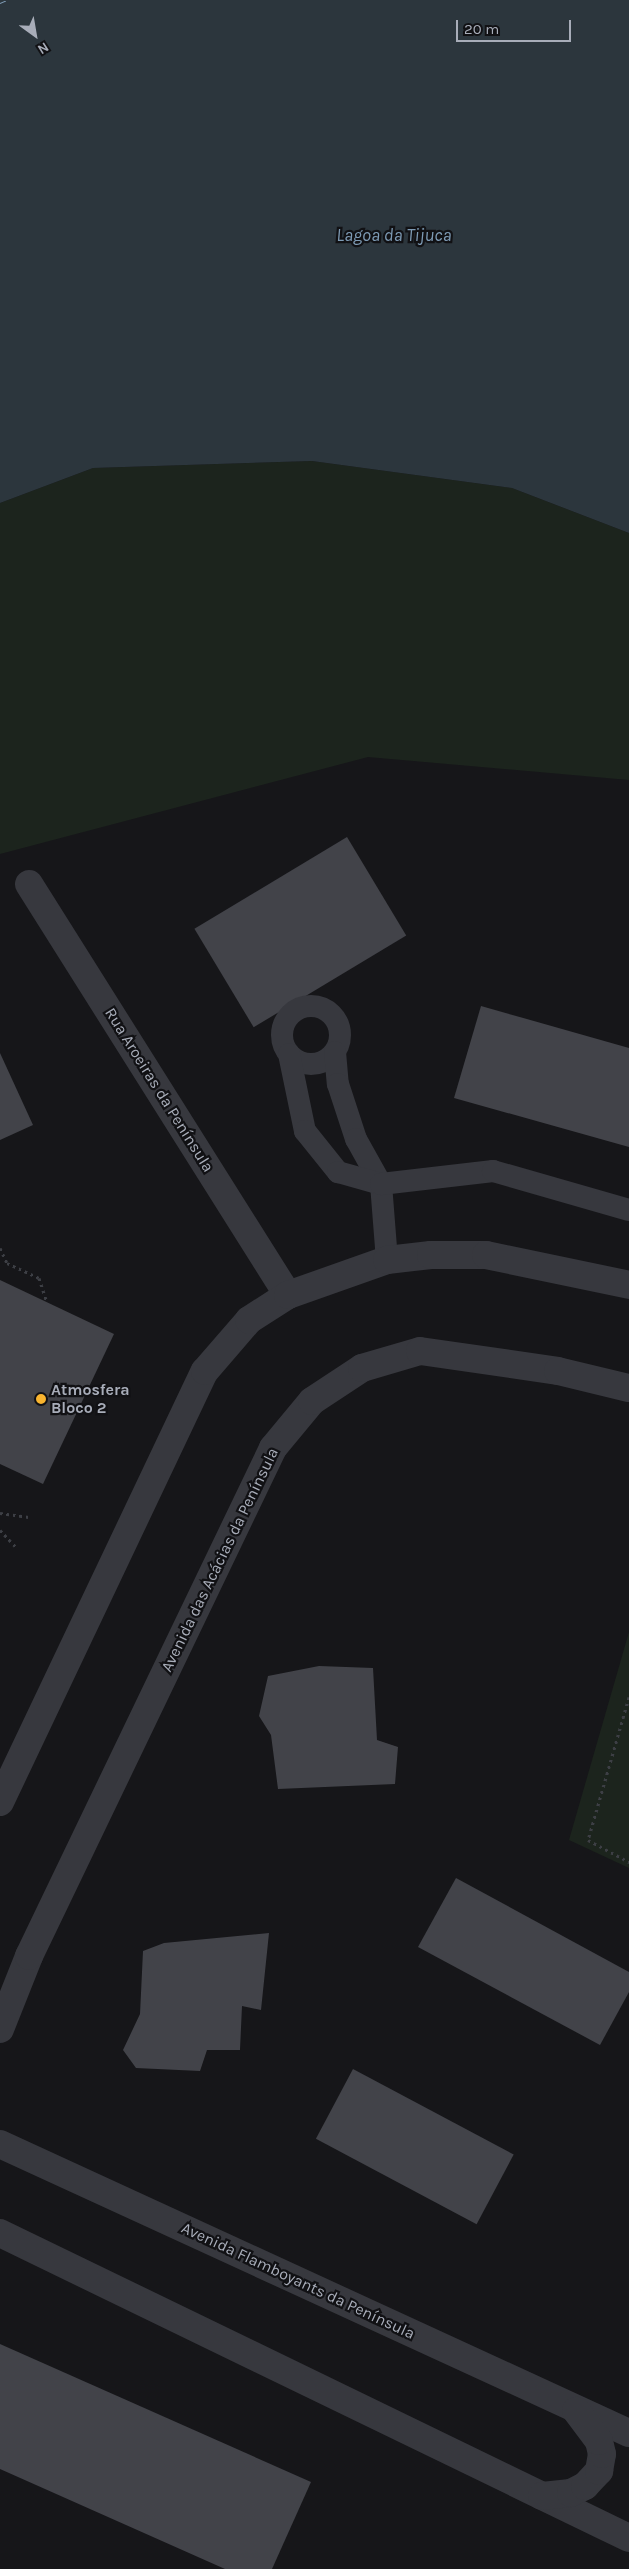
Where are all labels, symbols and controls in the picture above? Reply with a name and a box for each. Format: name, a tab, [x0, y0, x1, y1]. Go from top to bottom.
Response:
north arrow	[10, 10, 60, 60]
scale bar	[459, 10, 574, 42]
text: 20 m	[464, 20, 499, 38]
text: N	[34, 38, 52, 58]
water label: Lagoa da Tijuca	[336, 224, 452, 246]
street label: Rua Aroeiras da Península	[100, 1004, 218, 1176]
place label: Atmosfera Bloco 2	[51, 1380, 130, 1418]
marker: Atmosfera Bloco 2	[35, 1393, 47, 1405]
street label: Avenida das Acácias da Península	[157, 1445, 283, 1675]
street label: Avenida Flamboyants da Península	[178, 2218, 418, 2344]

